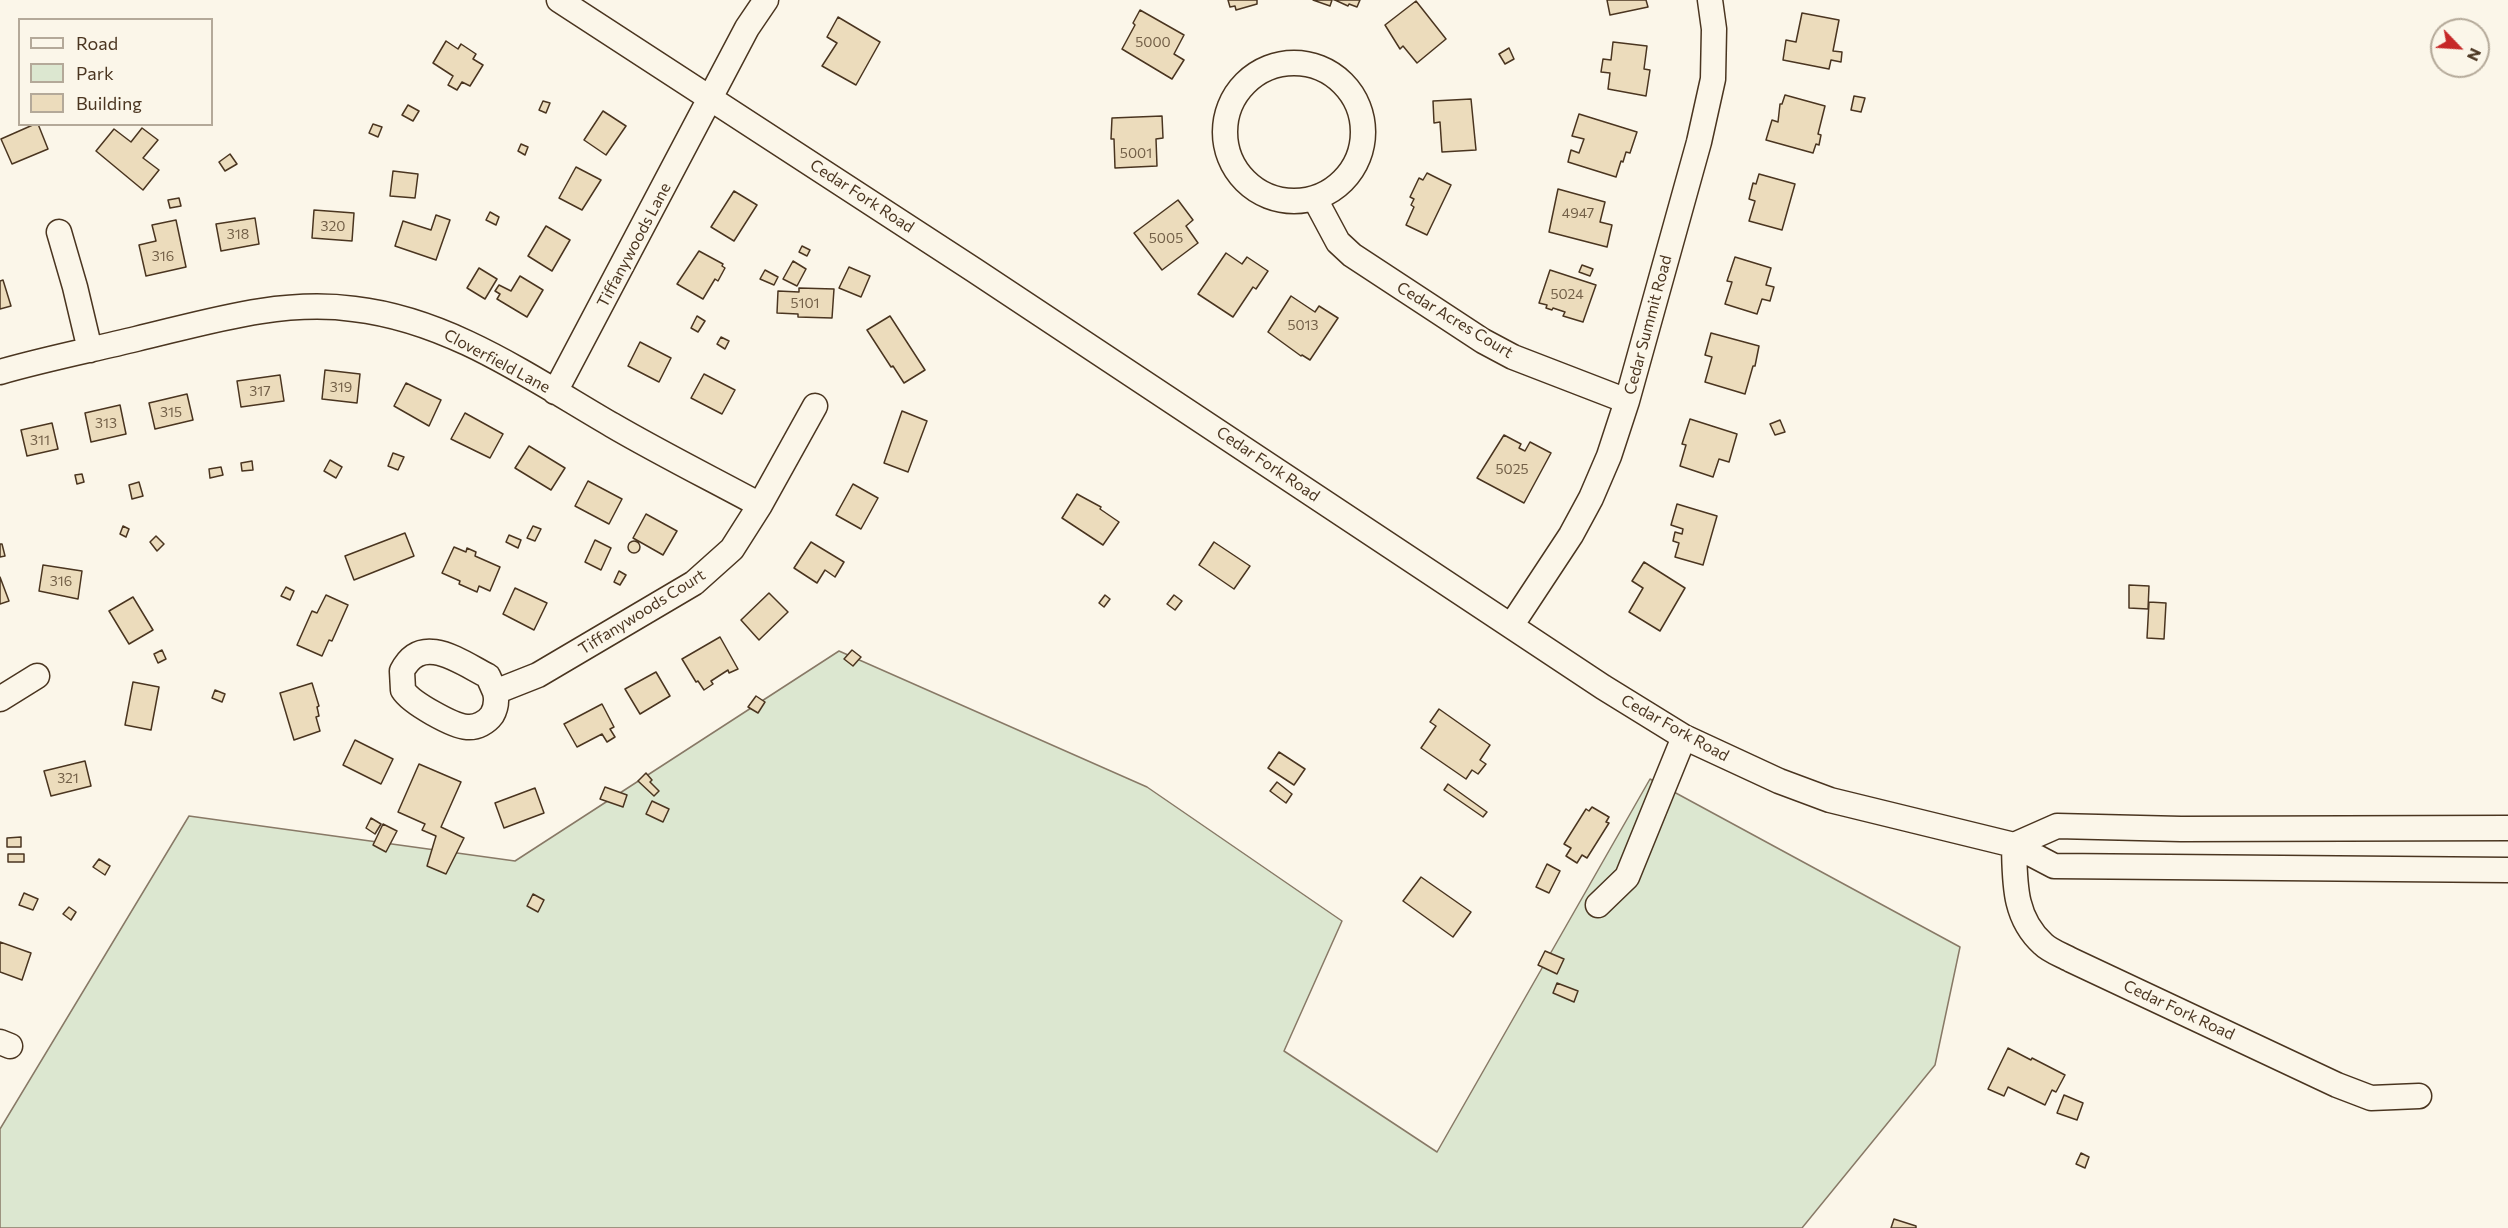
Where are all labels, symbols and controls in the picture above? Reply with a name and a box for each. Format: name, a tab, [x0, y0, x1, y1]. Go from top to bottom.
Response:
legend	[18, 18, 213, 126]
north arrow	[2430, 18, 2490, 78]
text: Road	[76, 32, 118, 54]
house number: 5000	[1135, 34, 1171, 50]
text: N	[2464, 46, 2486, 64]
text: Park	[76, 62, 114, 84]
text: Building	[76, 92, 142, 114]
house number: 5001	[1120, 145, 1152, 161]
street label: Cedar Fork Road	[806, 155, 918, 237]
street label: Tiffanywoods Lane	[593, 179, 675, 311]
house number: 4947	[1562, 205, 1594, 221]
house number: 320	[321, 218, 345, 234]
house number: 318	[227, 226, 249, 242]
house number: 5005	[1149, 230, 1183, 246]
house number: 316	[152, 248, 174, 264]
street label: Cedar Summit Road	[1620, 253, 1676, 397]
street label: Cedar Acres Court	[1393, 278, 1517, 362]
house number: 5024	[1550, 286, 1584, 302]
house number: 5101	[790, 295, 820, 311]
house number: 5013	[1287, 317, 1319, 333]
street label: Cloverfield Lane	[441, 325, 553, 397]
house number: 319	[330, 379, 352, 395]
house number: 317	[249, 383, 271, 399]
house number: 315	[160, 404, 182, 420]
house number: 313	[95, 415, 117, 431]
street label: Cedar Fork Road	[1213, 422, 1323, 506]
house number: 311	[30, 432, 50, 448]
house number: 5025	[1496, 461, 1528, 477]
street label: Tiffanywoods Court	[575, 565, 709, 659]
house number: 316	[50, 573, 72, 589]
street label: Cedar Fork Road	[1618, 690, 1732, 766]
house number: 321	[57, 770, 79, 786]
street label: Cedar Fork Road	[2120, 976, 2238, 1044]

